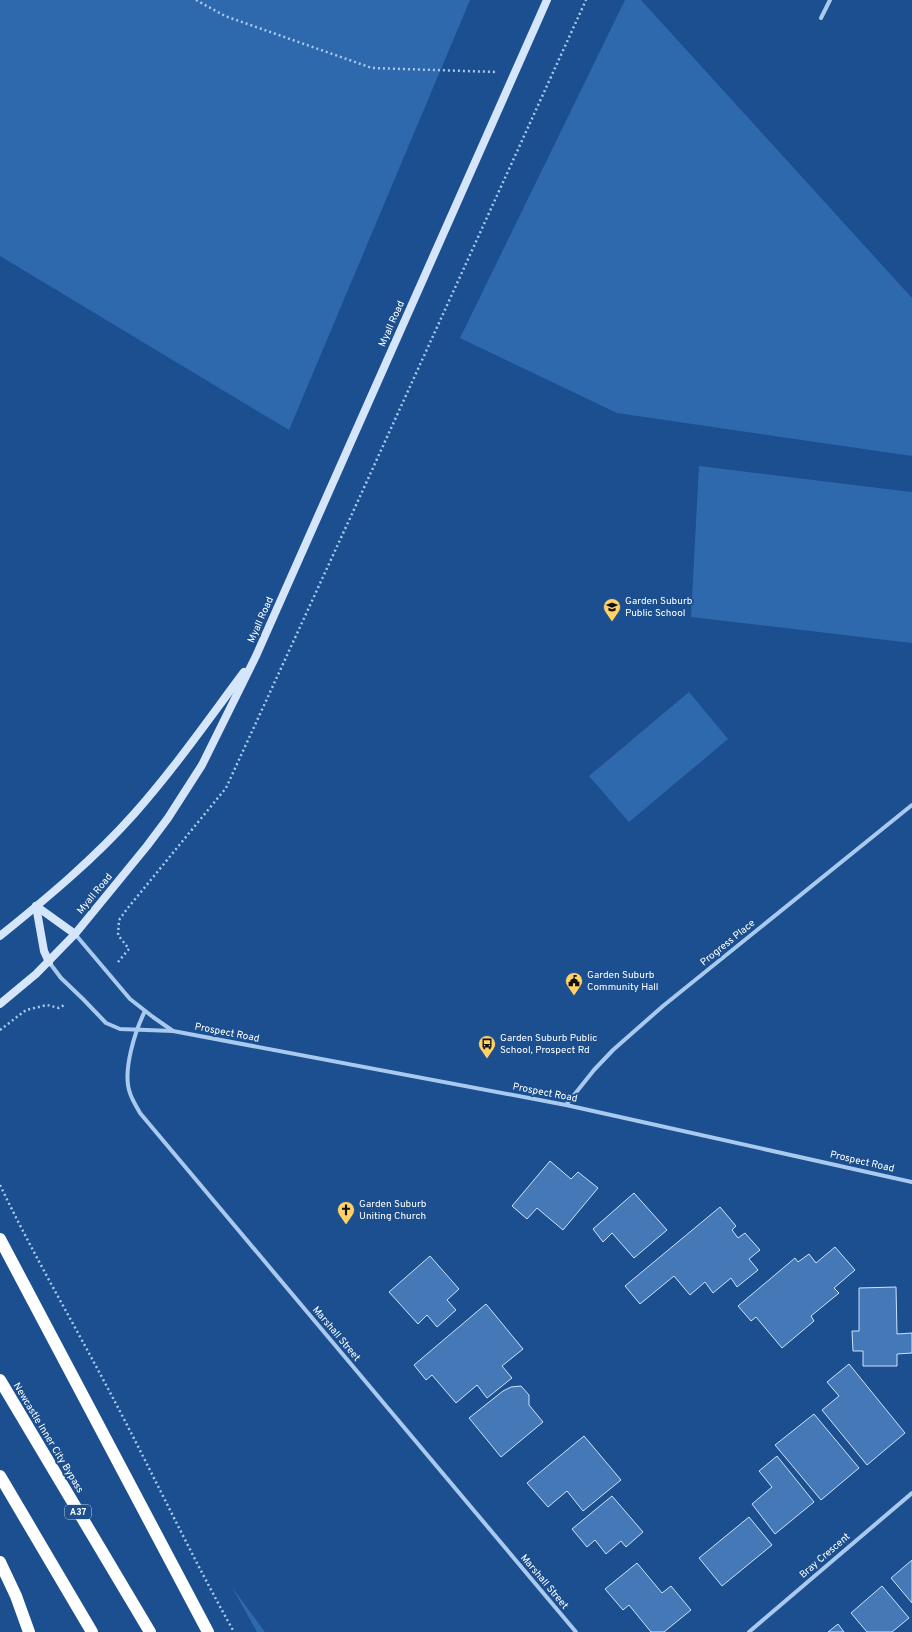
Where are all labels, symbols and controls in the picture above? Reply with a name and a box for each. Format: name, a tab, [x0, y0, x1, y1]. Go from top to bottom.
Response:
street label: Myall Road	[376, 299, 408, 349]
street label: Myall Road	[245, 595, 277, 645]
place label: Garden Suburb Public School	[625, 595, 693, 620]
school or university icon: Garden Suburb Public School	[602, 597, 622, 622]
street label: Myall Road	[74, 871, 116, 917]
street label: Progress Place	[698, 917, 758, 969]
place label: Garden Suburb Community Hall	[587, 969, 658, 994]
public building icon: Garden Suburb Community Hall	[564, 971, 584, 996]
street label: Prospect Road	[194, 1020, 260, 1046]
place label: Garden Suburb Public School, Prospect Rd	[500, 1032, 597, 1057]
bus stop icon: Garden Suburb Public School, Prospect Rd	[477, 1034, 497, 1059]
street label: Prospect Road	[512, 1080, 578, 1106]
street label: Prospect Road	[829, 1148, 895, 1176]
place label: Garden Suburb Uniting Church	[359, 1198, 427, 1223]
church icon: Garden Suburb Uniting Church	[336, 1200, 356, 1225]
street label: Marshall Street	[309, 1304, 363, 1364]
street label: Newcastle Inner City Bypass	[10, 1380, 86, 1496]
road number: A37	[65, 1505, 91, 1519]
street label: Bray Crescent	[797, 1530, 853, 1582]
street label: Marshall Street	[517, 1552, 571, 1612]

